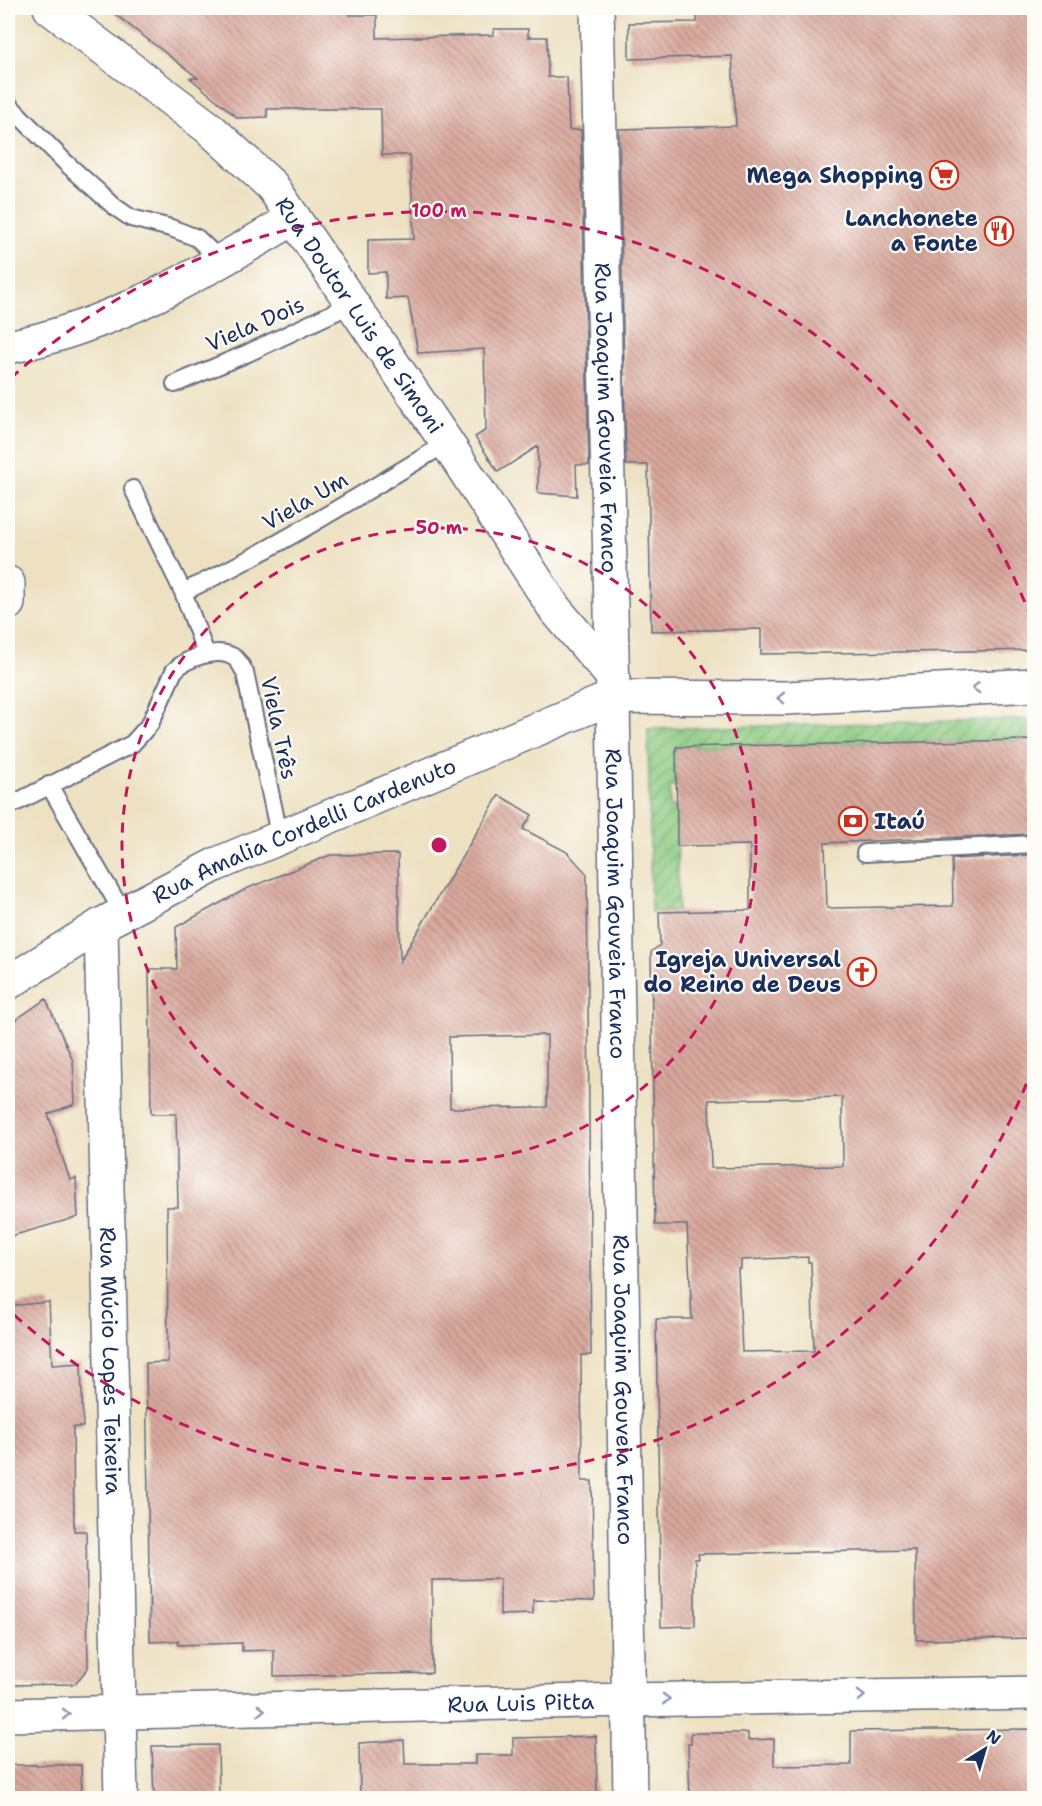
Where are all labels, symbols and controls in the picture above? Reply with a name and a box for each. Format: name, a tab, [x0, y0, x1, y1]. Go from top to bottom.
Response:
supermarket icon: Mega Shopping	[928, 159, 960, 191]
place label: Mega Shopping	[746, 161, 923, 190]
street label: Rua Doutor Luis de Simoni	[269, 191, 451, 439]
text: 100 m	[411, 199, 467, 223]
place label: Lanchonete a Fonte	[845, 204, 978, 258]
restaurant icon: Lanchonete a Fonte	[983, 215, 1015, 247]
street label: Rua Joaquim Gouveia Franco	[588, 262, 625, 574]
street label: Viela Dois	[201, 289, 309, 359]
street label: Viela Um	[257, 465, 353, 537]
text: 50 m	[416, 516, 463, 540]
street label: Viela Três	[254, 674, 304, 782]
one-way arrow	[972, 681, 981, 694]
one-way arrow	[777, 692, 786, 704]
street label: Rua Joaquim Gouveia Franco	[599, 748, 633, 1059]
street label: Rua Amalia Cordelli Cardenuto	[147, 751, 460, 910]
bank icon: Itaú	[837, 805, 869, 837]
place label: Itaú	[874, 807, 925, 836]
centre of rings	[429, 835, 449, 855]
place label: Igreja Universal do Reino de Deus	[644, 945, 841, 999]
church icon: Igreja Universal do Reino de Deus	[846, 956, 878, 988]
street label: Rua Múcio Lopes Teixeira	[93, 1227, 129, 1496]
street label: Rua Joaquim Gouveia Franco	[607, 1234, 641, 1545]
street label: Rua Luis Pitta	[447, 1686, 595, 1719]
one-way arrow	[856, 1690, 865, 1702]
one-way arrow	[661, 1693, 670, 1706]
one-way arrow	[256, 1703, 265, 1716]
one-way arrow	[61, 1708, 70, 1720]
north arrow	[955, 1719, 1015, 1779]
text: N	[982, 1725, 1005, 1750]

